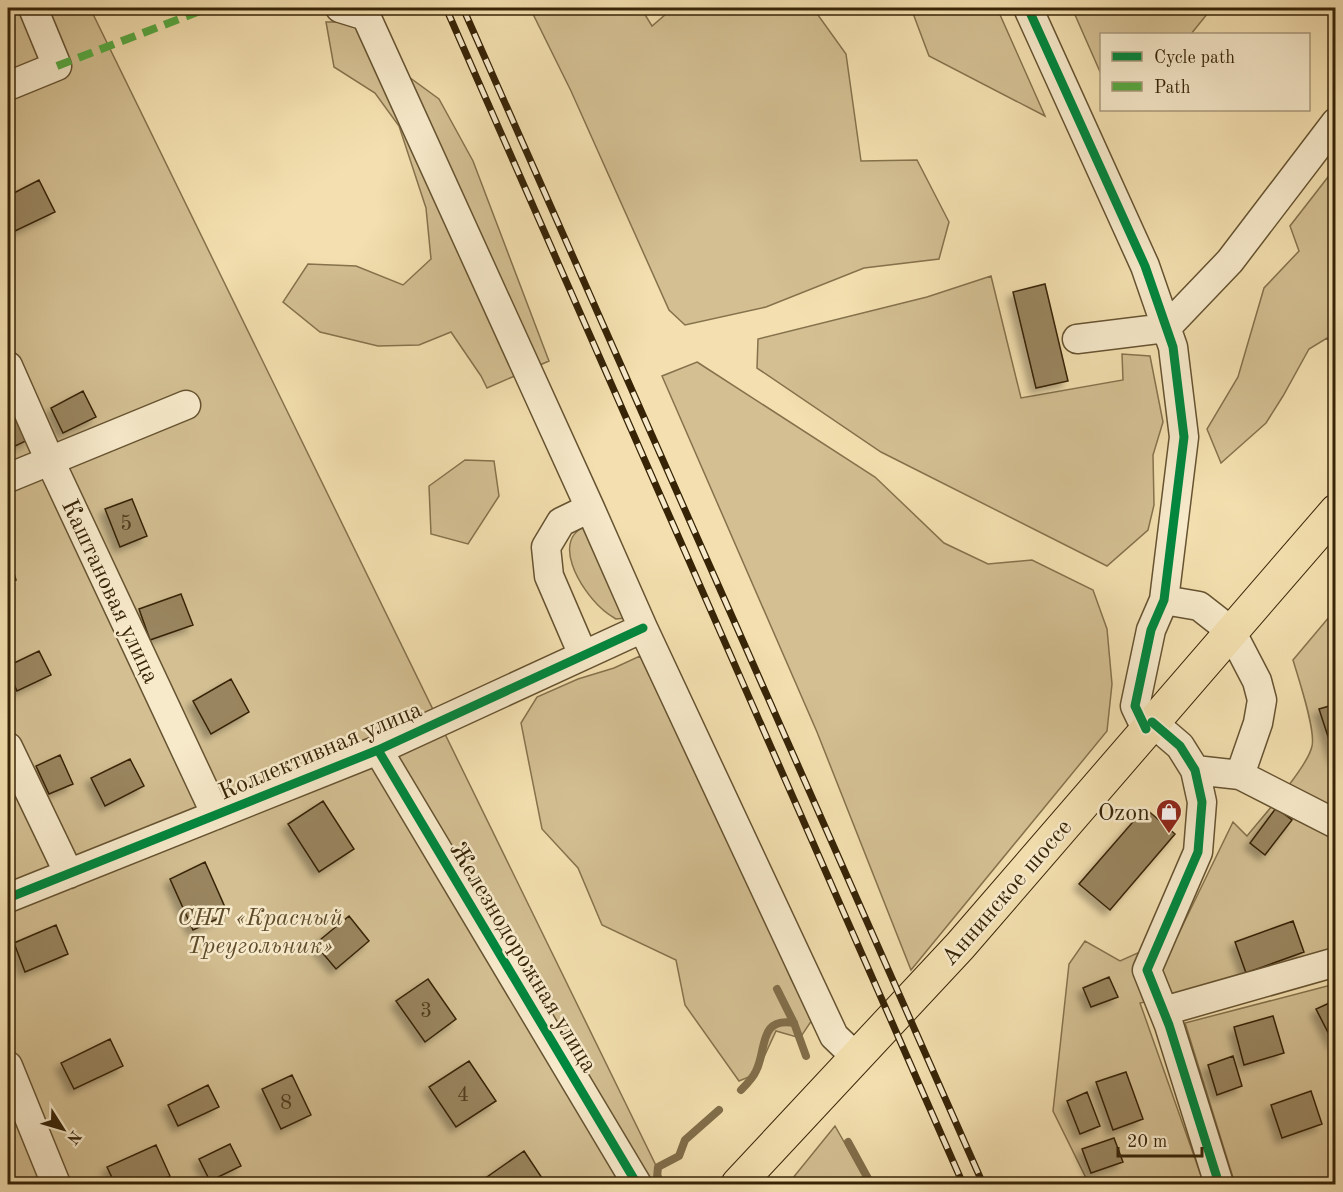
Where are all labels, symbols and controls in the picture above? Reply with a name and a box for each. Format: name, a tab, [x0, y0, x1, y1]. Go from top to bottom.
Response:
legend	[1100, 33, 1310, 111]
text: Cycle path	[1154, 49, 1235, 67]
text: Path	[1154, 79, 1191, 97]
street label: Каштановая улица	[56, 496, 162, 688]
house number: 5	[120, 514, 132, 535]
street label: Коллективная улица	[216, 698, 426, 805]
shop icon: Ozon	[1154, 797, 1184, 835]
place label: Ozon	[1098, 802, 1150, 826]
street label: Аннинское шоссе	[938, 816, 1077, 971]
street label: Железнодорожная улица	[444, 839, 601, 1077]
park label: СНТ «Красный Треугольник»	[177, 907, 343, 959]
house number: 3	[420, 1001, 432, 1022]
house number: 4	[457, 1085, 469, 1106]
house number: 8	[280, 1093, 292, 1114]
north arrow	[33, 1099, 93, 1159]
scale bar	[1118, 1120, 1202, 1158]
text: N	[63, 1127, 83, 1147]
text: 20 m	[1127, 1133, 1167, 1151]

